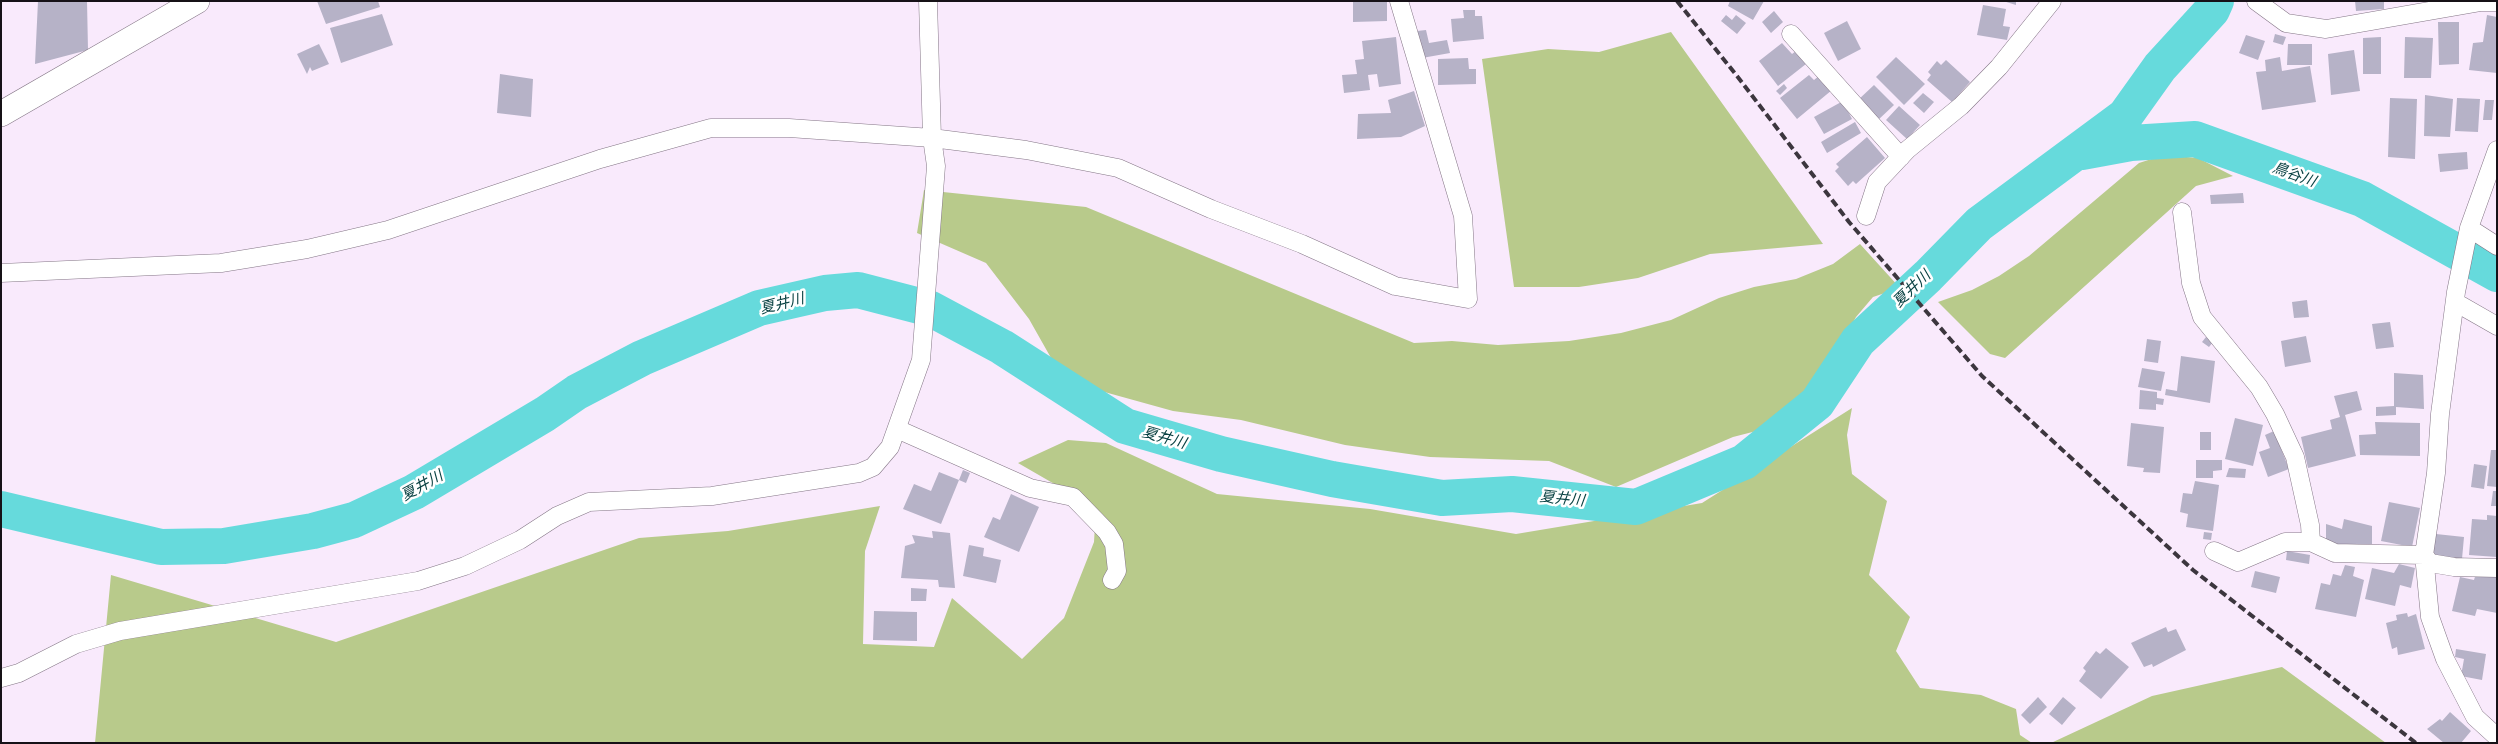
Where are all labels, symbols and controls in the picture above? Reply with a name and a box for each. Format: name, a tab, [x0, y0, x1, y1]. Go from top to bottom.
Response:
water label: 鳥谷川	[2270, 159, 2318, 191]
water label: 夏井川	[1890, 267, 1934, 311]
water label: 夏井川	[758, 290, 806, 318]
water label: 夏井川	[1140, 423, 1188, 453]
water label: 夏井川	[398, 467, 446, 505]
water label: 夏井川	[1539, 488, 1585, 510]

